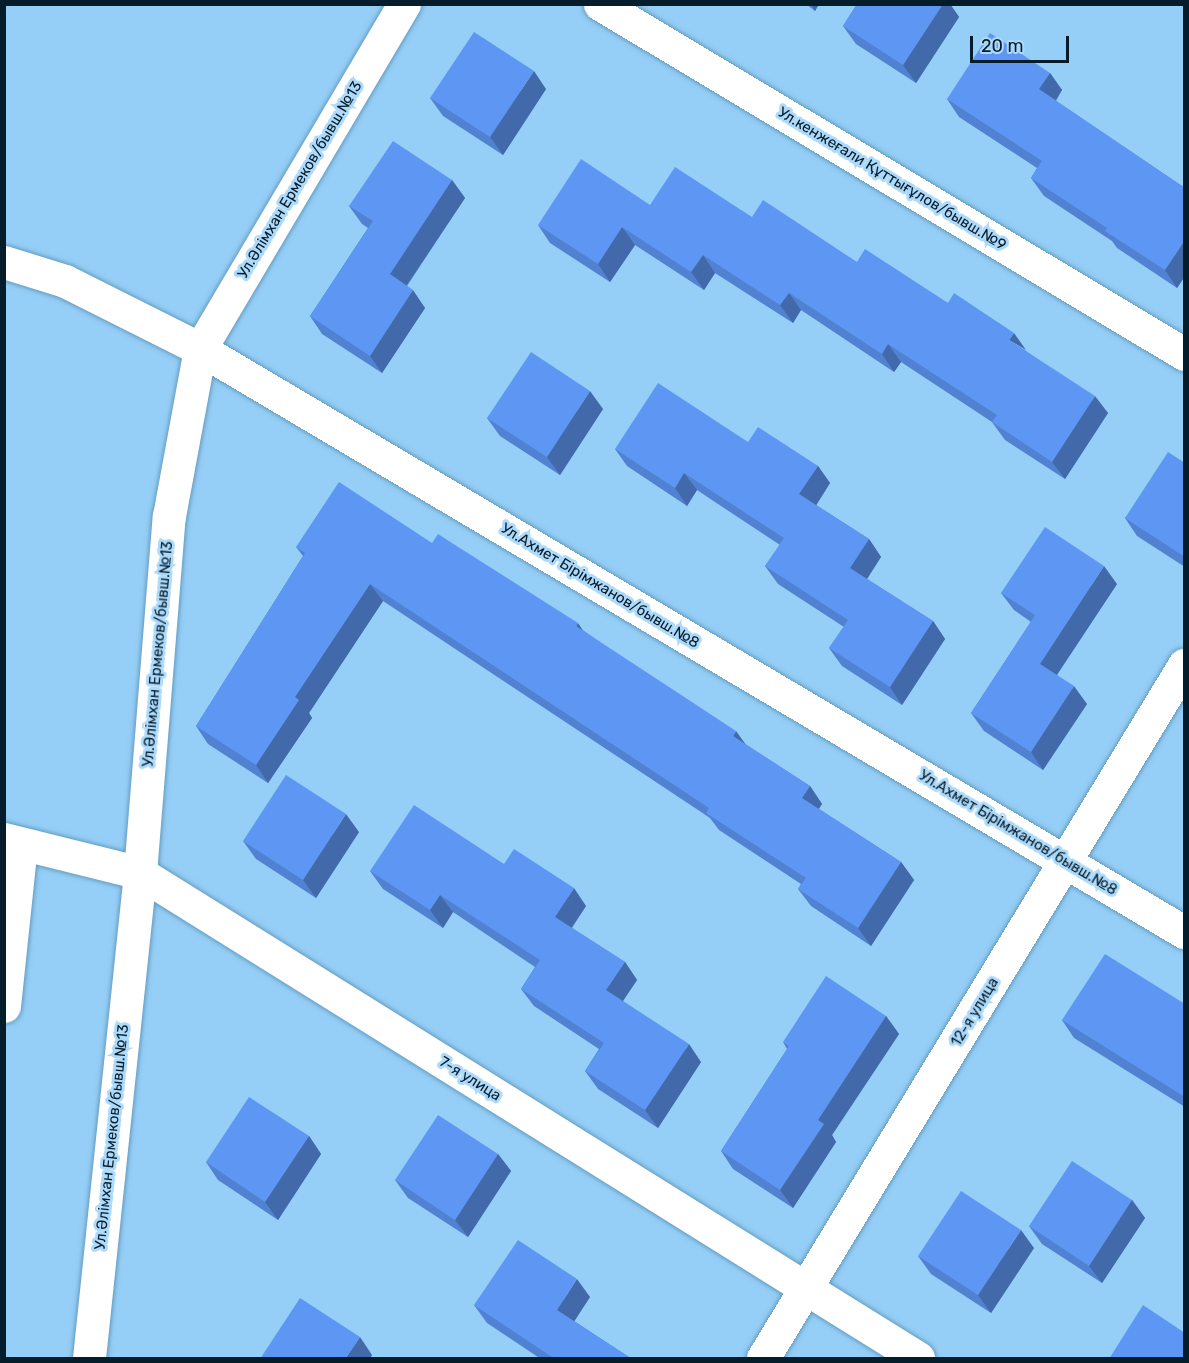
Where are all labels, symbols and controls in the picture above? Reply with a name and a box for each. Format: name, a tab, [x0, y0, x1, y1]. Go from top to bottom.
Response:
scale bar	[973, 24, 1072, 62]
text: 20 m	[981, 35, 1023, 57]
street label: Ул.Әлімхан Ермеков/бывш.№13	[234, 78, 366, 282]
street label: Ул.кенжеғали Құттығұлов/бывш.№9	[775, 104, 1009, 254]
street label: Ул.Ахмет Бірімжанов/бывш.№8	[498, 520, 702, 652]
street label: Ул.Әлімхан Ермеков/бывш.№13	[139, 540, 177, 768]
street label: Ул.Ахмет Бірімжанов/бывш.№8	[916, 767, 1120, 899]
street label: 12-я улица	[947, 974, 1003, 1050]
street label: Ул.Әлімхан Ермеков/бывш.№13	[91, 1023, 133, 1251]
street label: 7-я улица	[436, 1053, 504, 1105]

